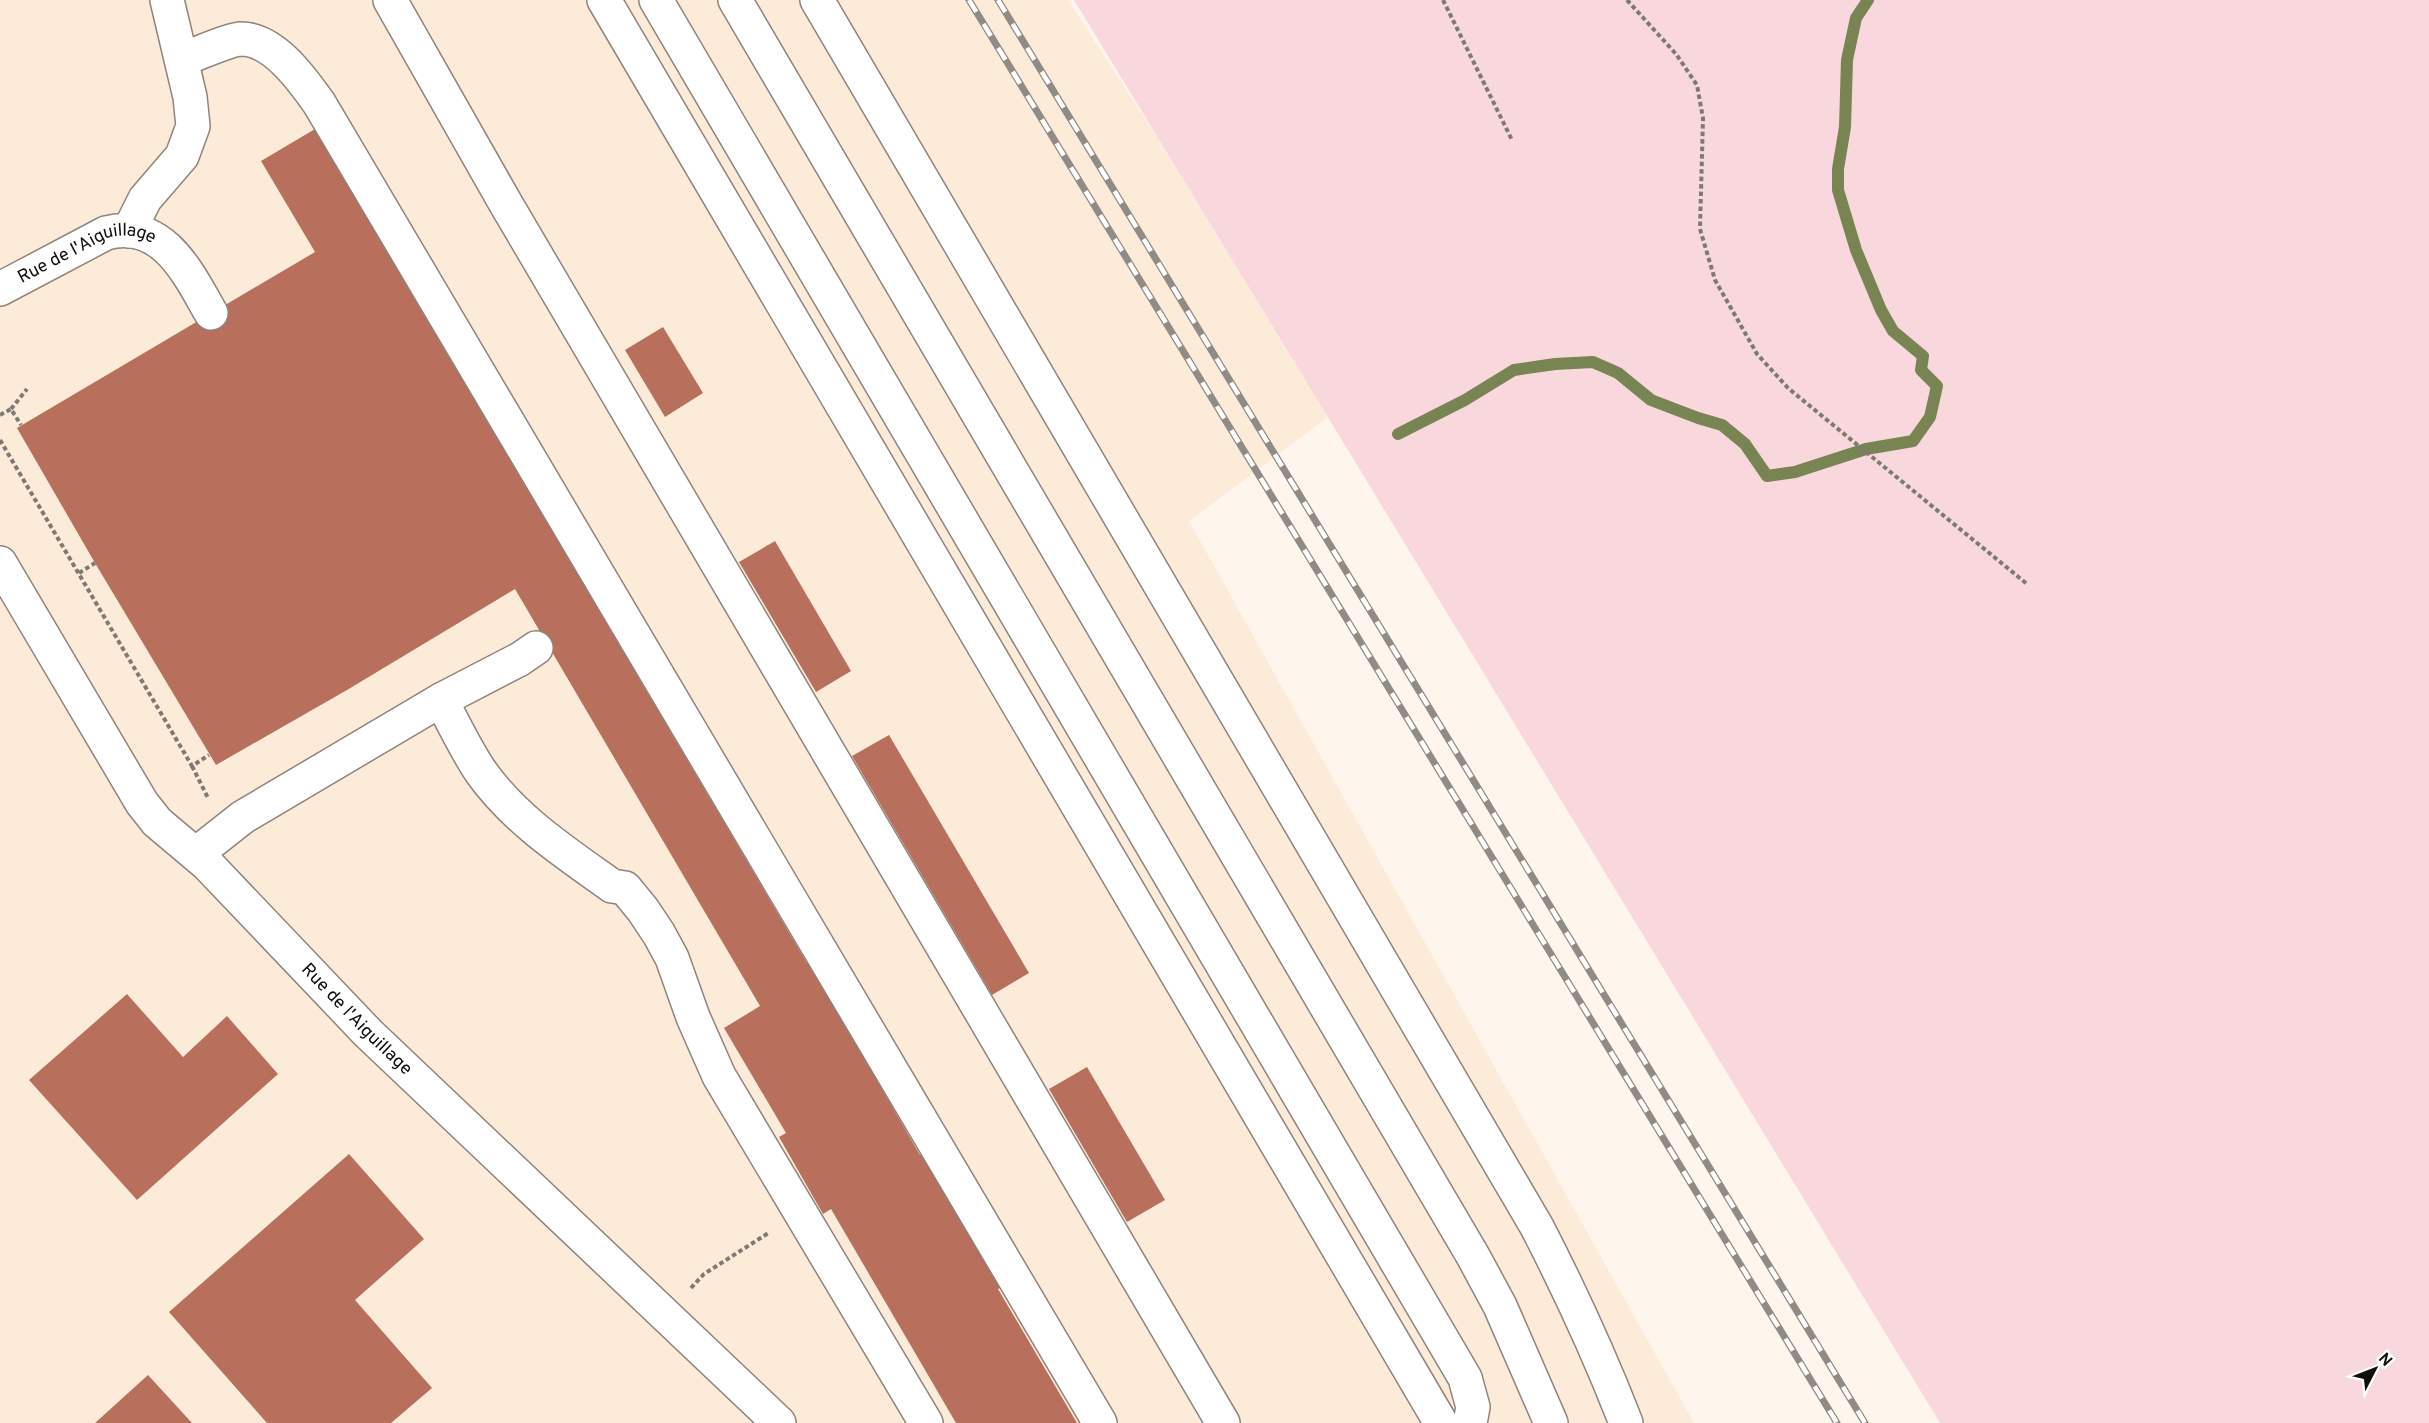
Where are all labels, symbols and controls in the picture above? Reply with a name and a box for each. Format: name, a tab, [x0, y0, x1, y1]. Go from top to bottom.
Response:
street label: Rue de l'Aiguillage	[14, 219, 160, 289]
street label: Rue de l'Aiguillage	[296, 958, 417, 1080]
north arrow	[2345, 1339, 2405, 1399]
text: N	[2373, 1349, 2396, 1371]

